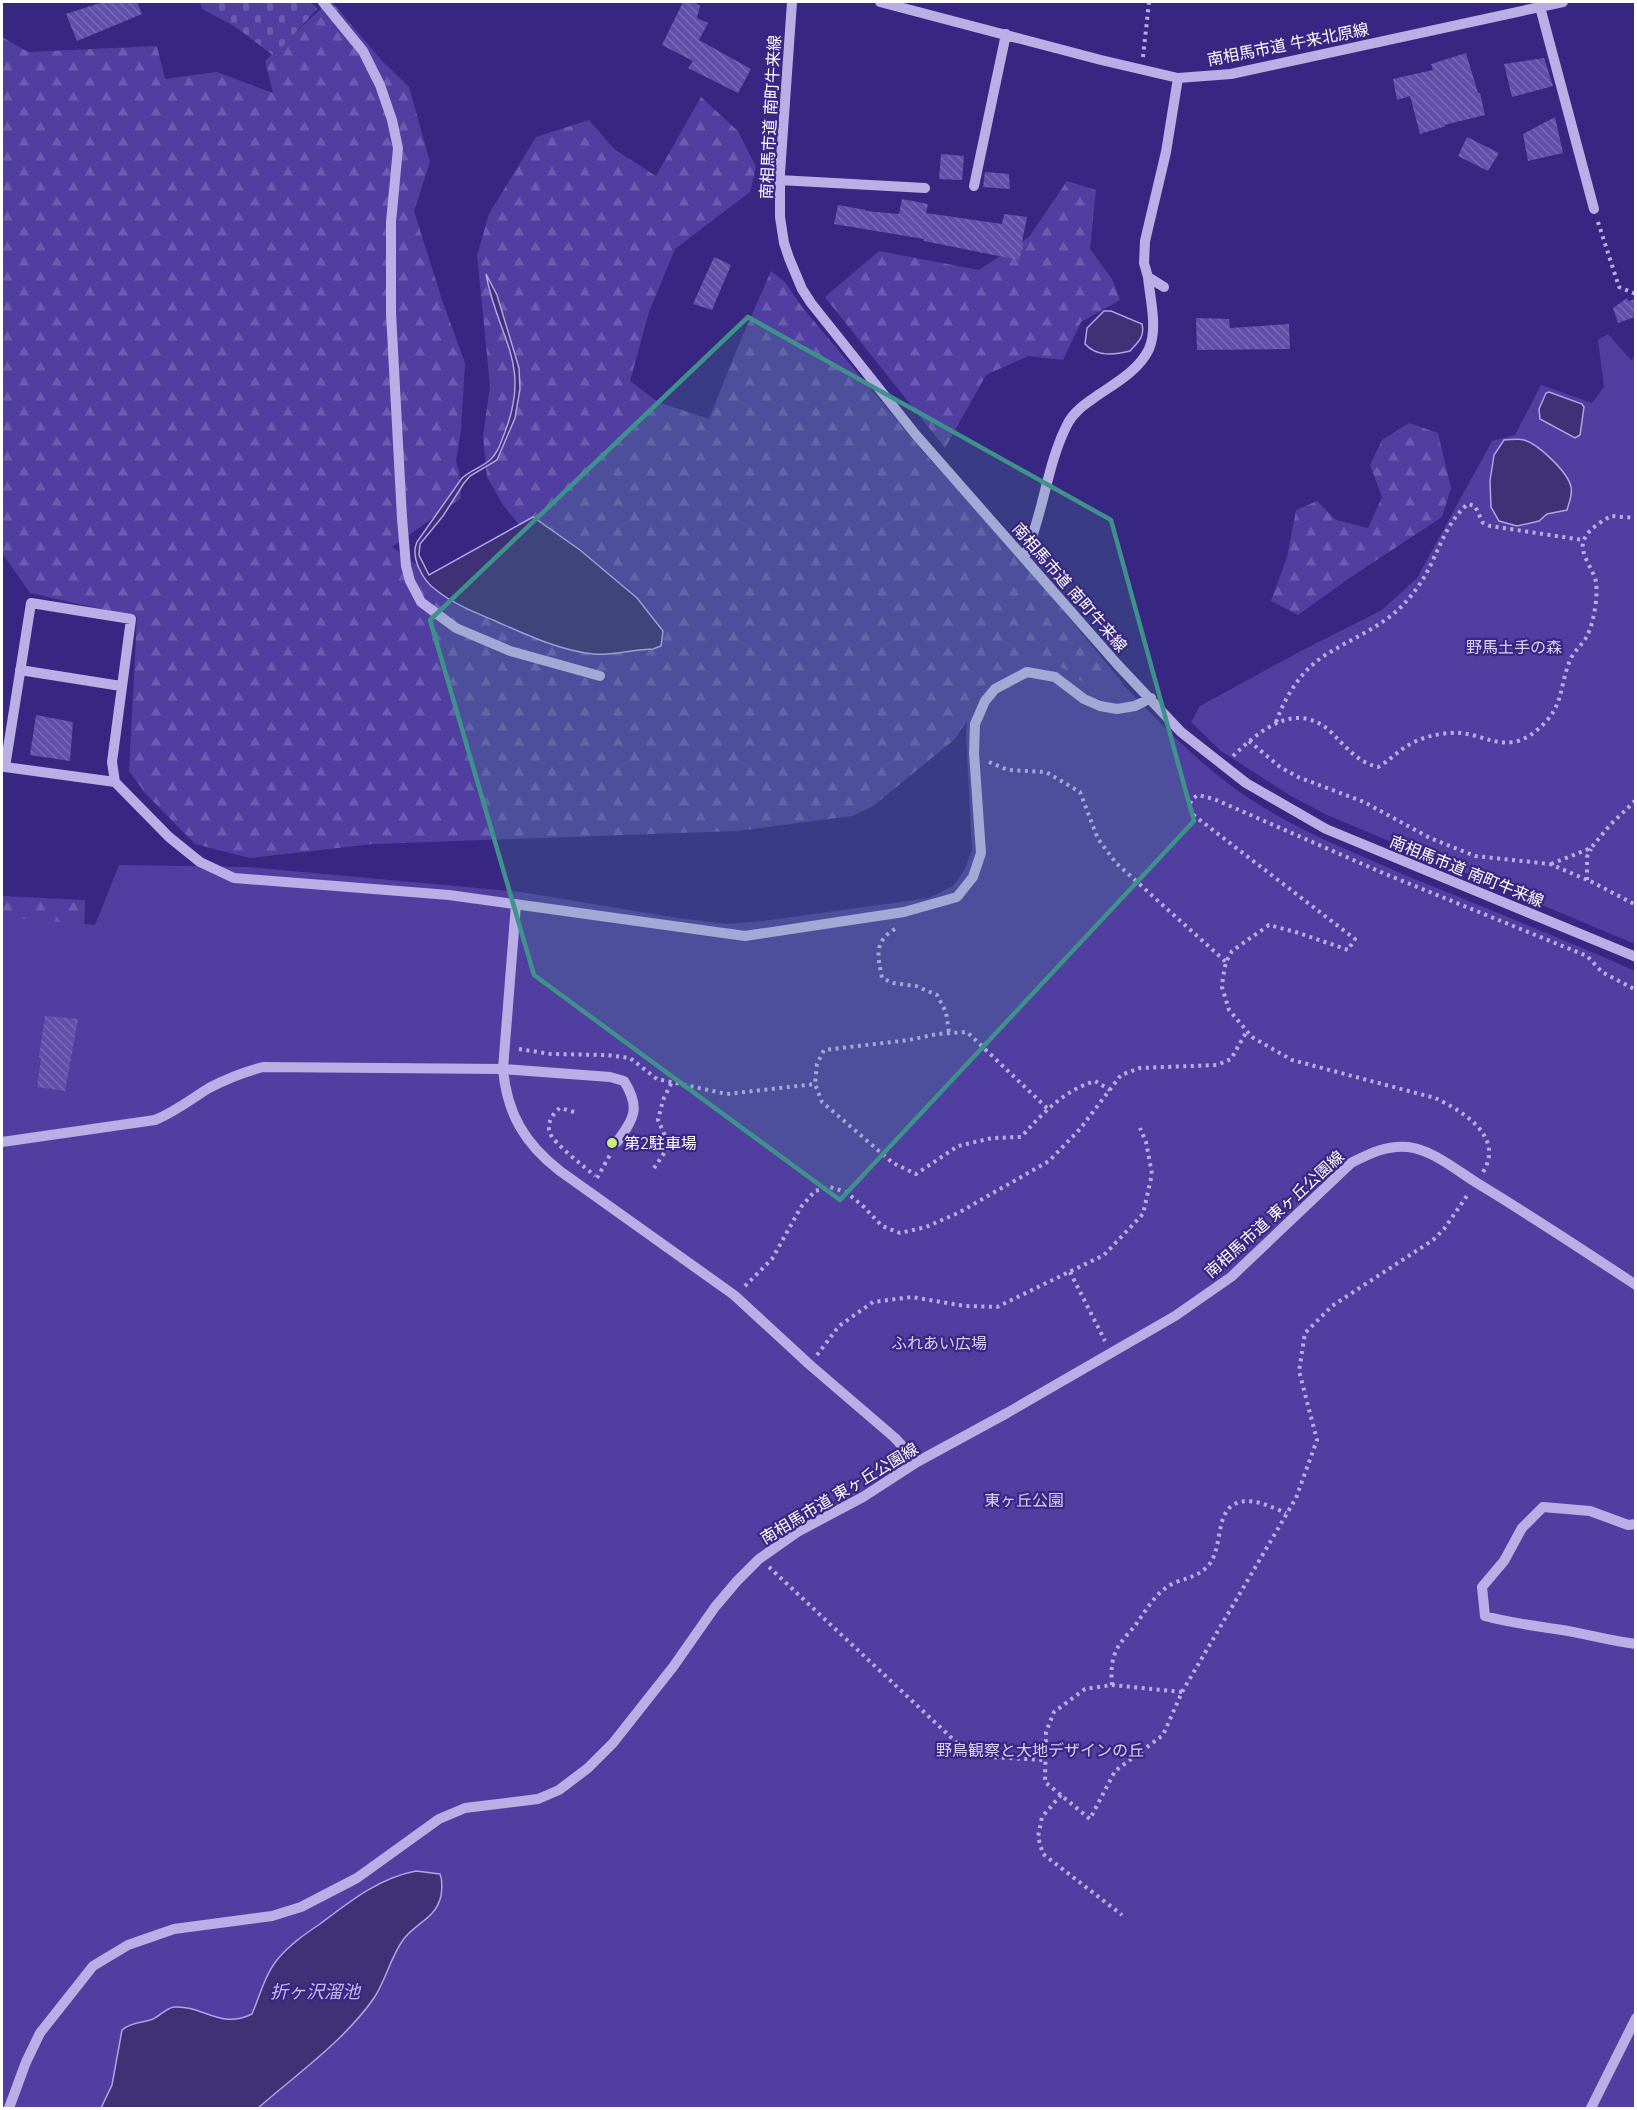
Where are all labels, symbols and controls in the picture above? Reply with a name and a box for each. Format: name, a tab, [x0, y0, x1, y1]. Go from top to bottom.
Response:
street label: 南相馬市道 牛来北原線	[1205, 19, 1371, 69]
street label: 南相馬市道 南町牛来線	[756, 34, 784, 200]
street label: 南相馬市道 南町牛来線	[1009, 518, 1131, 656]
park label: 野馬土手の森	[1466, 637, 1562, 657]
street label: 南相馬市道 南町牛来線	[1387, 831, 1547, 911]
place label: 第2駐車場	[624, 1133, 697, 1153]
marker: 第2駐車場	[605, 1136, 619, 1150]
street label: 南相馬市道 東ヶ丘公園線	[1200, 1146, 1348, 1282]
park label: ふれあい広場	[891, 1333, 987, 1353]
street label: 南相馬市道 東ヶ丘公園線	[757, 1438, 921, 1548]
park label: 東ヶ丘公園	[984, 1490, 1064, 1510]
park label: 野鳥観察と大地デザインの丘	[936, 1740, 1144, 1760]
water label: 折ヶ沢溜池	[270, 1980, 362, 2003]

